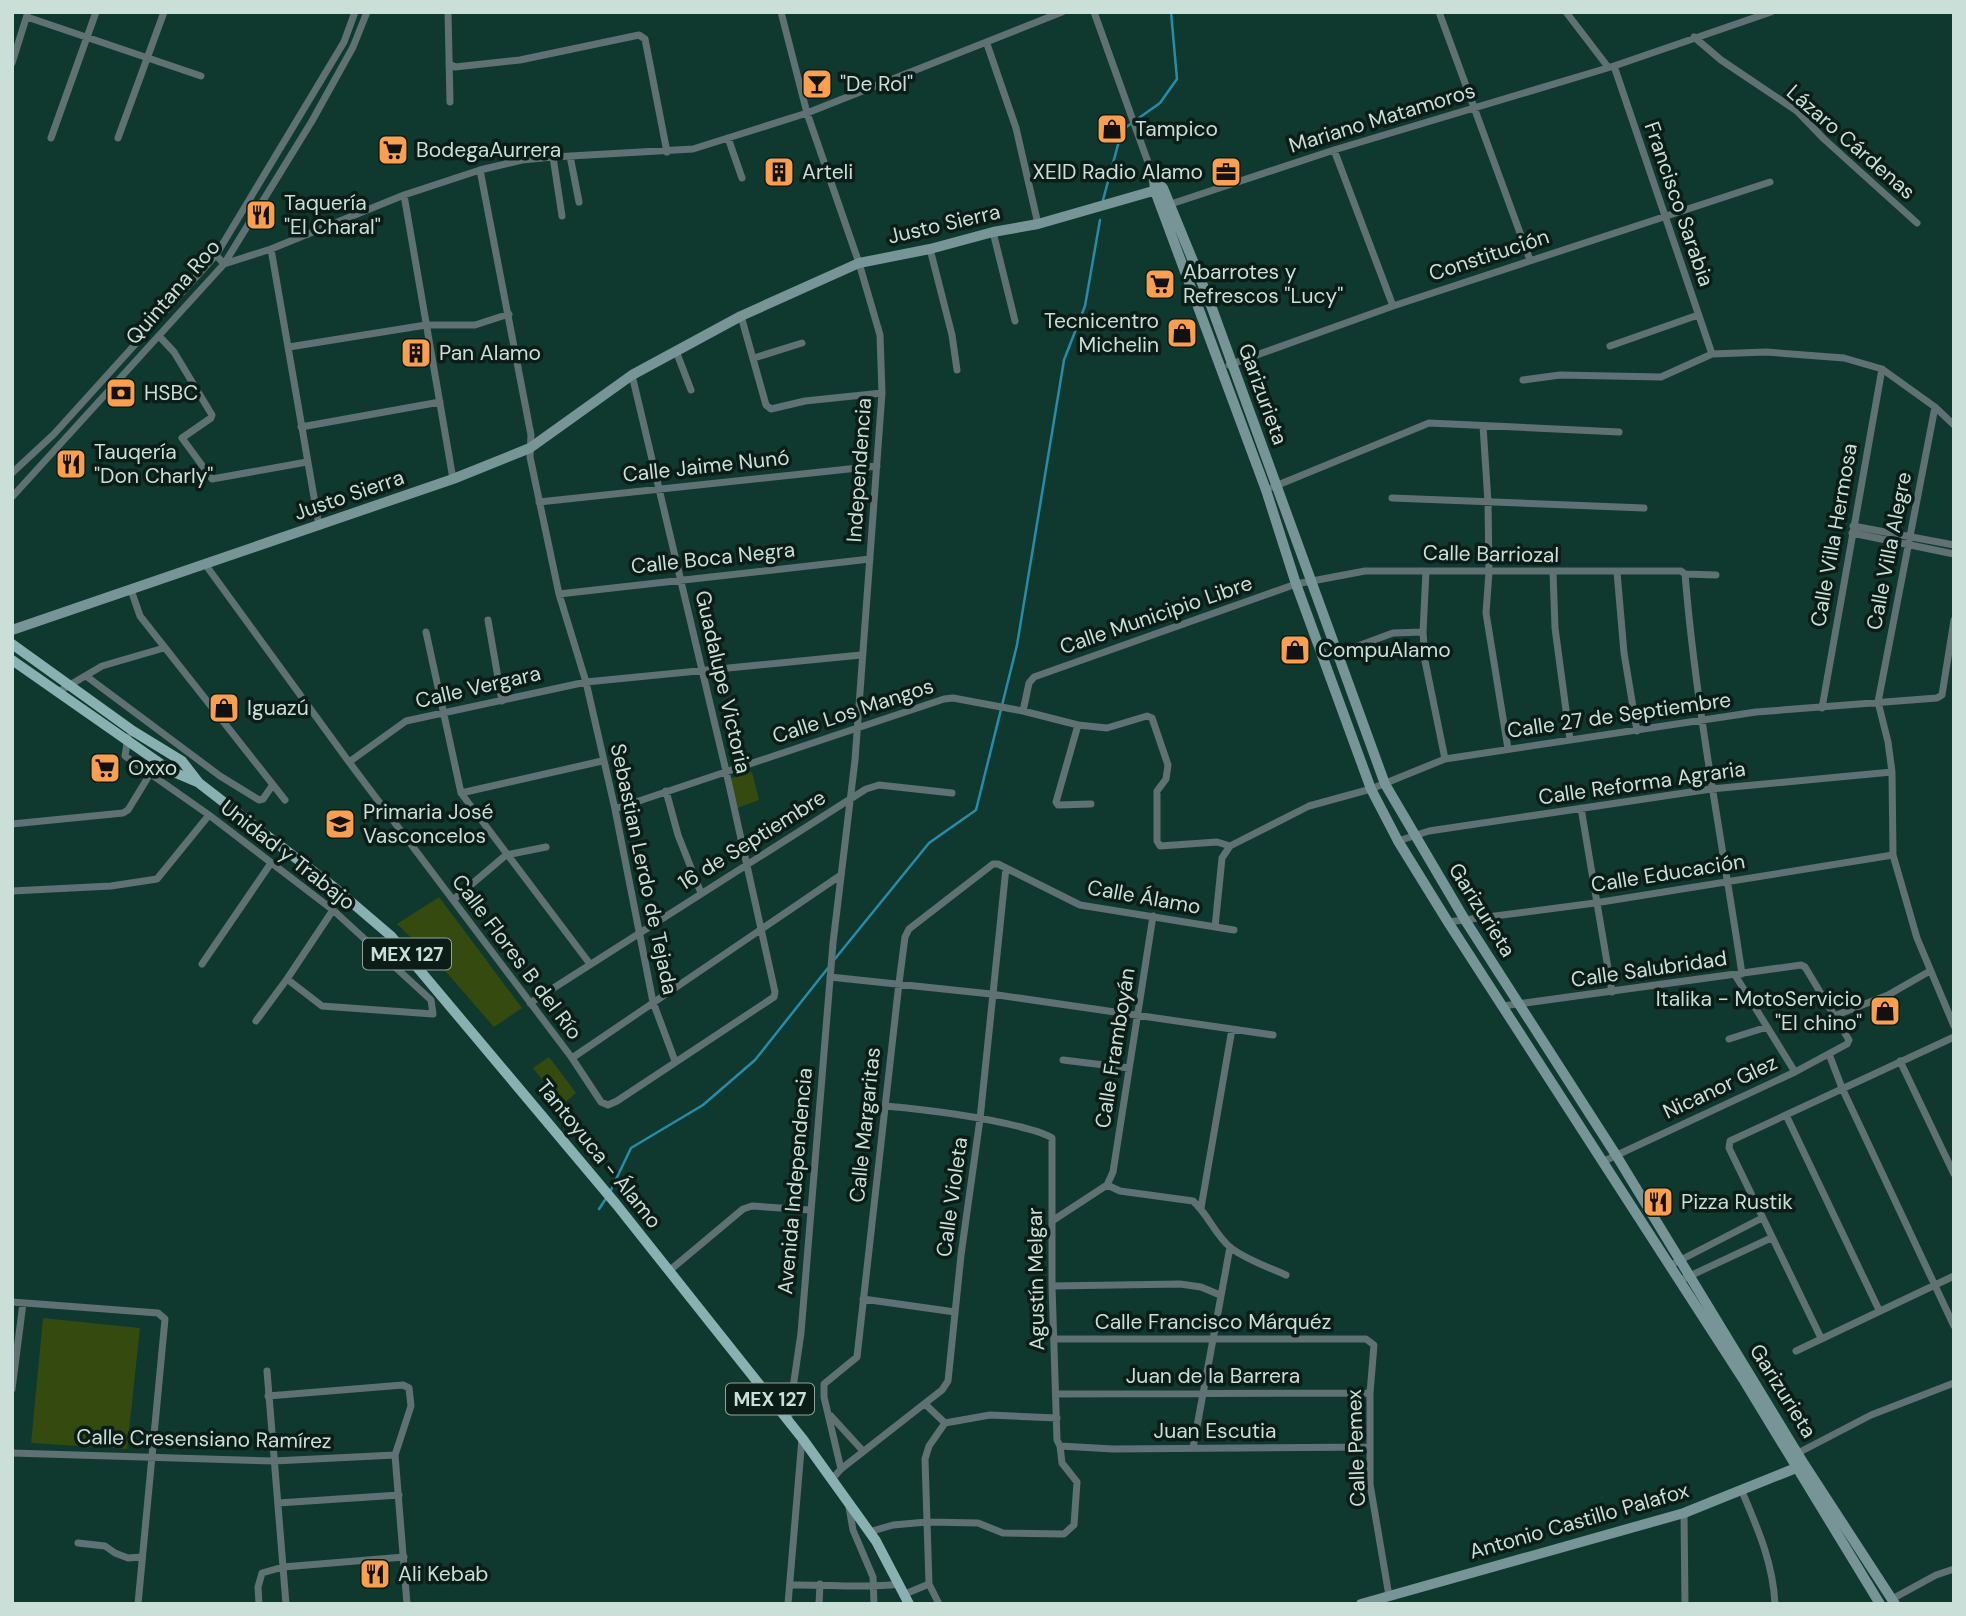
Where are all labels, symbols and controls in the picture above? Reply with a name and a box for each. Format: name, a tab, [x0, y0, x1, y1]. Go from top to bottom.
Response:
bar icon: "De Rol"	[800, 67, 834, 101]
place label: "De Rol"	[840, 70, 913, 98]
street label: Mariano Matamoros	[1285, 76, 1479, 160]
street label: Lázaro Cárdenas	[1781, 78, 1921, 206]
shop icon: Tampico	[1095, 112, 1129, 146]
place label: Tampico	[1135, 115, 1218, 143]
street label: Francisco Sarabia	[1638, 118, 1720, 290]
supermarket icon: BodegaAurrera	[376, 133, 410, 167]
place label: BodegaAurrera	[416, 136, 561, 164]
building icon: Arteli	[762, 155, 796, 189]
office icon: XEID Radio Alamo	[1209, 155, 1243, 189]
place label: Arteli	[802, 158, 853, 186]
place label: XEID Radio Alamo	[1032, 158, 1203, 186]
place label: Taquería "El Charal"	[284, 189, 381, 241]
street label: Justo Sierra	[885, 197, 1003, 251]
restaurant icon: Taquería "El Charal"	[244, 198, 278, 232]
street label: Constitución	[1425, 222, 1553, 288]
street label: Quintana Roo	[120, 233, 226, 351]
place label: Abarrotes y Refrescos "Lucy"	[1183, 258, 1343, 310]
supermarket icon: Abarrotes y Refrescos "Lucy"	[1143, 267, 1177, 301]
place label: Tecnicentro Michelin	[1044, 307, 1159, 359]
shop icon: Tecnicentro Michelin	[1165, 316, 1199, 350]
building icon: Pan Alamo	[399, 336, 433, 370]
place label: Pan Alamo	[439, 339, 541, 367]
street label: Garizurieta	[1232, 339, 1294, 449]
bank icon: HSBC	[104, 376, 138, 410]
place label: HSBC	[144, 379, 198, 407]
street label: Independencia	[840, 397, 878, 543]
place label: Tauqería "Don Charly"	[94, 438, 213, 490]
street label: Calle Villa Hermosa	[1804, 441, 1864, 629]
street label: Calle Jaime Nunó	[621, 443, 791, 489]
restaurant icon: Tauqería "Don Charly"	[54, 447, 88, 481]
street label: Justo Sierra	[290, 463, 408, 527]
street label: Calle Villa Alegre	[1860, 470, 1918, 632]
street label: Calle Boca Negra	[630, 535, 796, 581]
street label: Calle Barriozal	[1423, 539, 1559, 569]
street label: Calle Municipio Libre	[1056, 569, 1256, 661]
street label: Guadalupe Victoria	[688, 588, 758, 776]
shop icon: CompuAlamo	[1278, 633, 1312, 667]
place label: CompuAlamo	[1318, 636, 1451, 664]
street label: Calle Vergara	[413, 659, 543, 715]
street label: Calle Los Mangos	[769, 672, 937, 750]
street label: Calle 27 de Septiembre	[1505, 685, 1733, 745]
shop icon: Iguazú	[207, 691, 241, 725]
place label: Iguazú	[247, 694, 309, 722]
street label: Sebastian Lerdo de Tejada	[604, 741, 684, 997]
supermarket icon: Oxxo	[88, 751, 122, 785]
place label: Oxxo	[128, 754, 177, 782]
street label: Calle Reforma Agraria	[1537, 755, 1747, 811]
street label: 16 de Septiembre	[673, 783, 831, 897]
street label: Unidad y Trabajo	[215, 794, 361, 916]
place label: Primaria José Vasconcelos	[363, 798, 493, 850]
school or university icon: Primaria José Vasconcelos	[323, 807, 357, 841]
street label: Calle Educación	[1589, 847, 1747, 899]
street label: Garizurieta	[1442, 858, 1522, 962]
street label: Calle Flores B del Río	[446, 869, 588, 1045]
street label: Calle Álamo	[1085, 873, 1203, 921]
road number: MEX 127	[363, 938, 451, 970]
street label: Calle Salubridad	[1569, 944, 1729, 994]
street label: Calle Framboyán	[1089, 966, 1141, 1130]
place label: Italika - MotoServicio "El chino"	[1656, 985, 1862, 1037]
shop icon: Italika - MotoServicio "El chino"	[1868, 994, 1902, 1028]
street label: Calle Margaritas	[843, 1046, 887, 1204]
street label: Nicanor Glez	[1658, 1048, 1782, 1126]
street label: Avenida Independencia	[771, 1066, 819, 1296]
street label: Tantoyuca - Álamo	[530, 1074, 668, 1234]
street label: Calle Violeta	[930, 1135, 974, 1259]
restaurant icon: Pizza Rustik	[1641, 1185, 1675, 1219]
place label: Pizza Rustik	[1681, 1188, 1793, 1216]
street label: Agustín Melgar	[1021, 1207, 1051, 1351]
street label: Calle Francisco Márquéz	[1095, 1308, 1331, 1336]
street label: Garizurieta	[1743, 1339, 1823, 1443]
street label: Juan de la Barrera	[1126, 1362, 1300, 1390]
road number: MEX 127	[726, 1384, 814, 1414]
street label: Calle Pemex	[1340, 1389, 1372, 1507]
street label: Juan Escutia	[1154, 1417, 1276, 1445]
street label: Calle Cresensiano Ramírez	[76, 1423, 332, 1455]
street label: Antonio Castillo Palafox	[1466, 1476, 1692, 1566]
restaurant icon: Ali Kebab	[358, 1557, 392, 1591]
place label: Ali Kebab	[398, 1560, 488, 1588]

